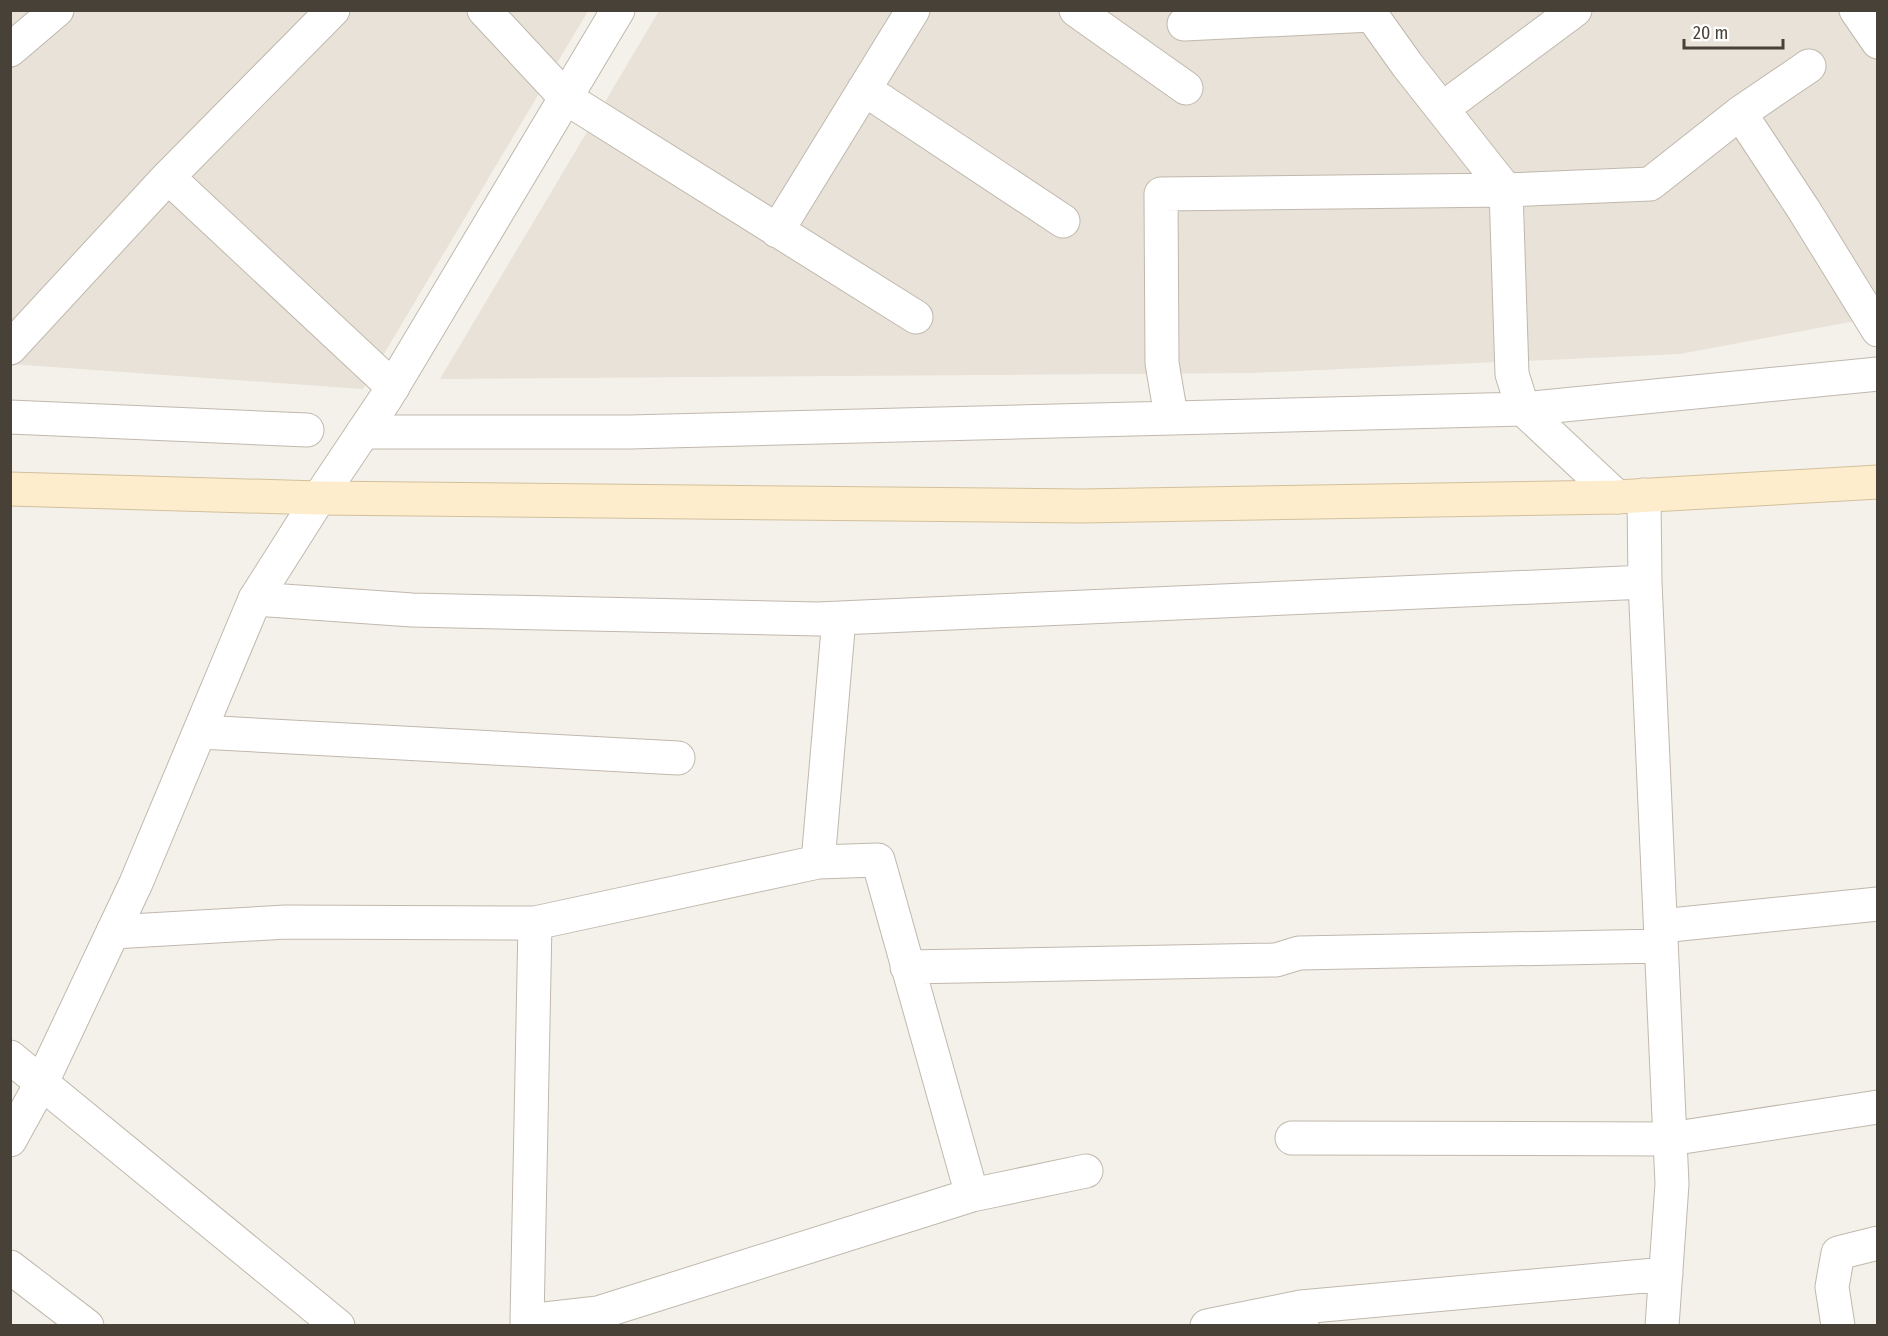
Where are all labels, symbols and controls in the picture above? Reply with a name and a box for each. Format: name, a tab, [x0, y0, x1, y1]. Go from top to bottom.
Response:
scale bar	[1684, 12, 1783, 50]
text: 20 m	[1693, 22, 1728, 44]

